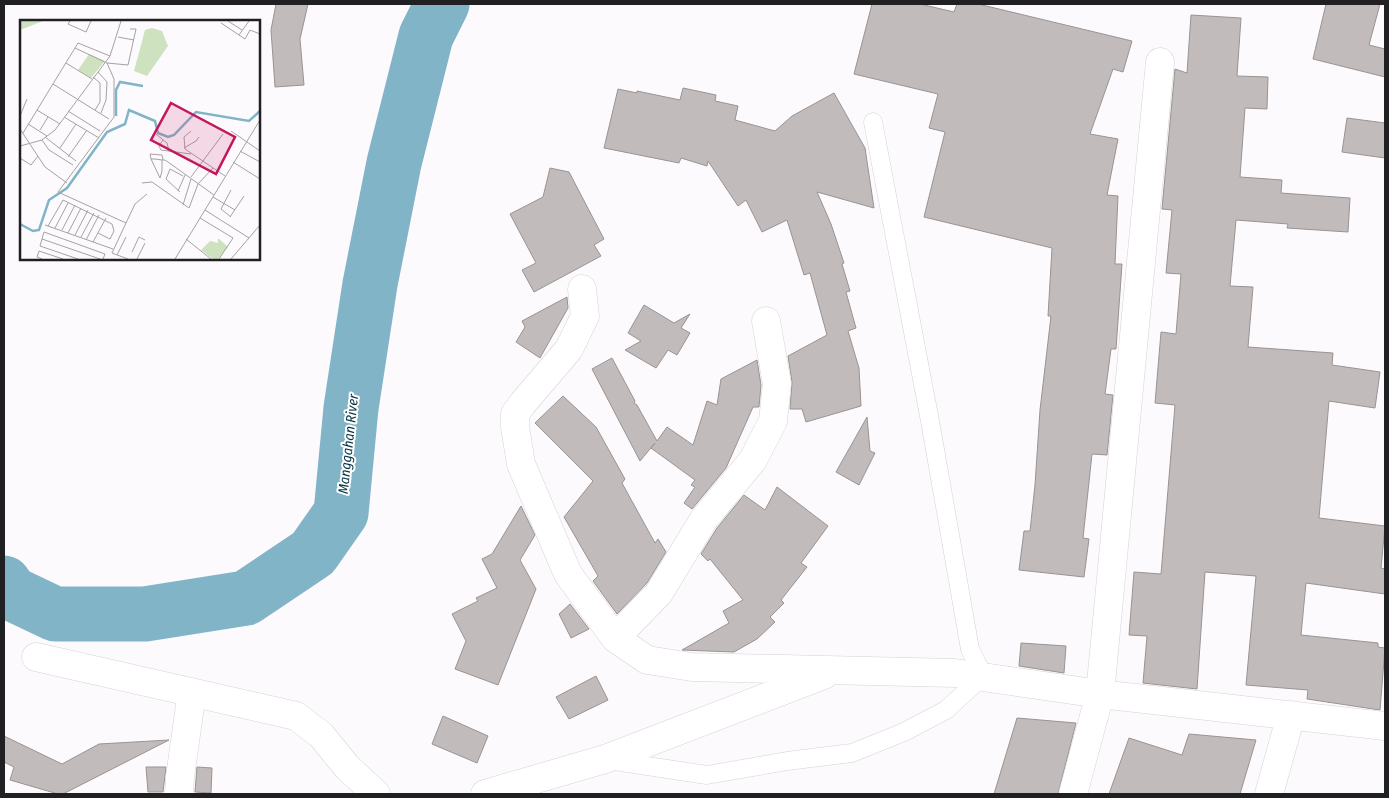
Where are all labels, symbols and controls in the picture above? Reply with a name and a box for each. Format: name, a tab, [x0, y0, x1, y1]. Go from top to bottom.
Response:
inset map	[20, 20, 260, 260]
water label: Manggahan River	[335, 392, 362, 495]

